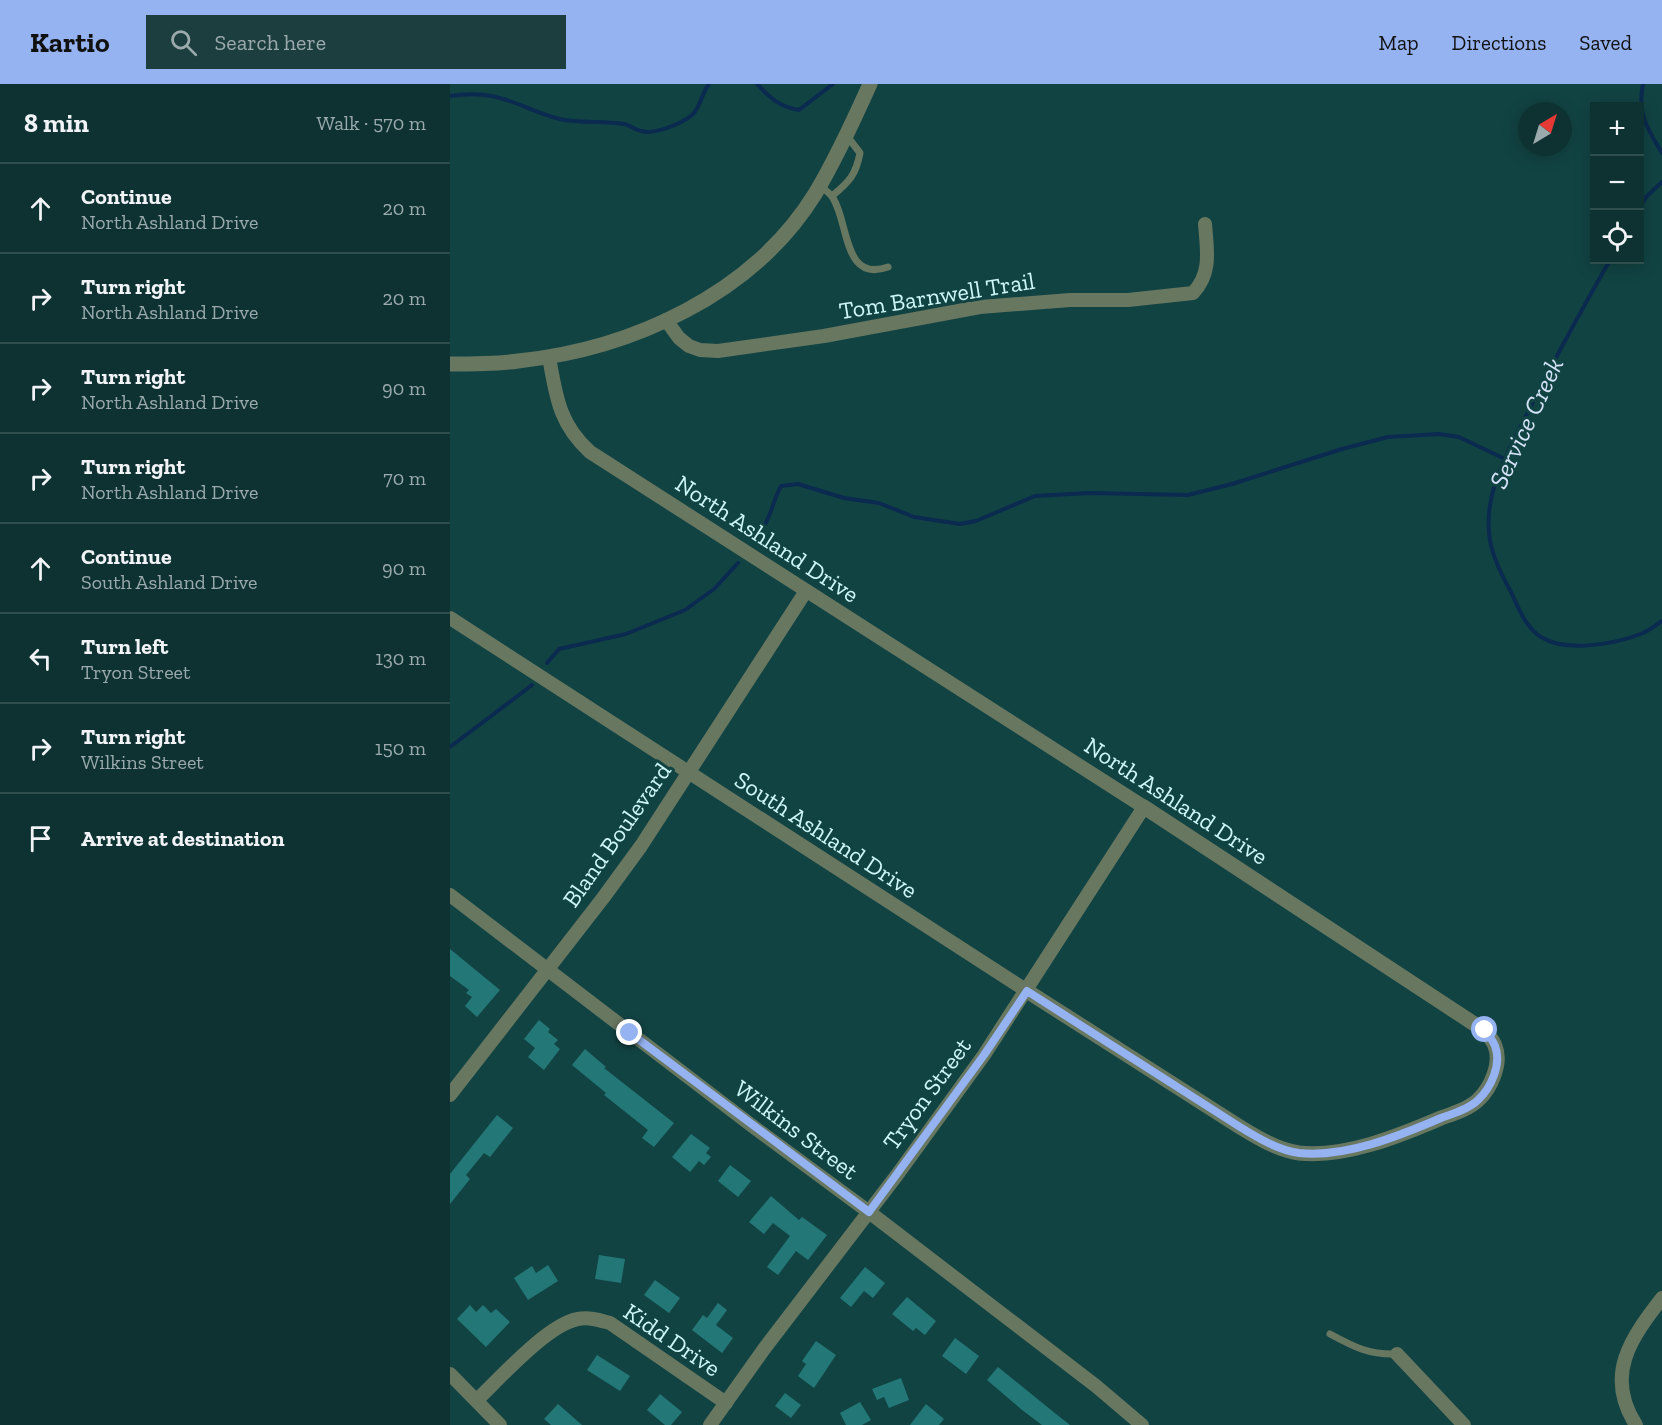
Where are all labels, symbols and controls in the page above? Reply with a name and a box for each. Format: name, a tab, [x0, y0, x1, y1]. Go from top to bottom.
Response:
search box	[146, 15, 566, 69]
text: Kartio	[30, 26, 110, 59]
icon: search	[167, 26, 200, 59]
text: Search here	[215, 29, 326, 56]
text: Map	[1379, 30, 1419, 55]
text: Directions	[1452, 30, 1546, 55]
text: Saved	[1579, 30, 1632, 55]
north arrow	[1518, 102, 1572, 156]
map controls	[1590, 102, 1644, 264]
button: +	[1590, 102, 1644, 156]
text: 8 min	[24, 107, 89, 139]
text: Walk · 570 m	[316, 111, 426, 135]
button: −	[1590, 156, 1644, 210]
text: Continue	[81, 183, 172, 210]
icon: ahead	[24, 192, 57, 225]
text: 20 m	[382, 196, 426, 220]
text: North Ashland Drive	[81, 210, 258, 234]
button: locate	[1590, 210, 1644, 264]
street label: Tom Barnwell Trail	[837, 266, 1037, 325]
text: Turn right	[81, 273, 185, 300]
icon: right	[24, 282, 57, 315]
text: 20 m	[382, 286, 426, 310]
text: North Ashland Drive	[81, 300, 258, 324]
water label: Service Creek	[1482, 352, 1570, 494]
text: Turn right	[81, 363, 185, 390]
icon: right	[24, 372, 57, 405]
text: 90 m	[382, 376, 426, 400]
text: North Ashland Drive	[81, 390, 258, 414]
text: Turn right	[81, 453, 185, 480]
icon: right	[24, 462, 57, 495]
text: 70 m	[383, 466, 426, 490]
street label: North Ashland Drive	[670, 468, 864, 609]
text: North Ashland Drive	[81, 480, 258, 504]
text: Continue	[81, 543, 172, 570]
icon: ahead	[24, 552, 57, 585]
text: 90 m	[382, 556, 426, 580]
text: South Ashland Drive	[81, 570, 257, 594]
text: Turn left	[81, 633, 168, 660]
icon: left	[24, 642, 57, 675]
text: 130 m	[375, 646, 426, 670]
text: Tryon Street	[81, 660, 190, 684]
text: Turn right	[81, 723, 185, 750]
street label: North Ashland Drive	[1079, 730, 1273, 871]
icon: right	[24, 732, 57, 765]
text: 150 m	[375, 736, 426, 760]
text: Wilkins Street	[81, 750, 204, 774]
street label: Bland Boulevard	[556, 757, 677, 912]
street label: South Ashland Drive	[730, 765, 923, 904]
icon: arrive	[24, 822, 57, 855]
text: Arrive at destination	[81, 825, 284, 852]
route start	[1471, 1016, 1497, 1042]
route end	[616, 1019, 642, 1045]
street label: Tryon Street	[876, 1032, 977, 1155]
street label: Wilkins Street	[729, 1074, 864, 1186]
street label: Kidd Drive	[618, 1297, 726, 1382]

